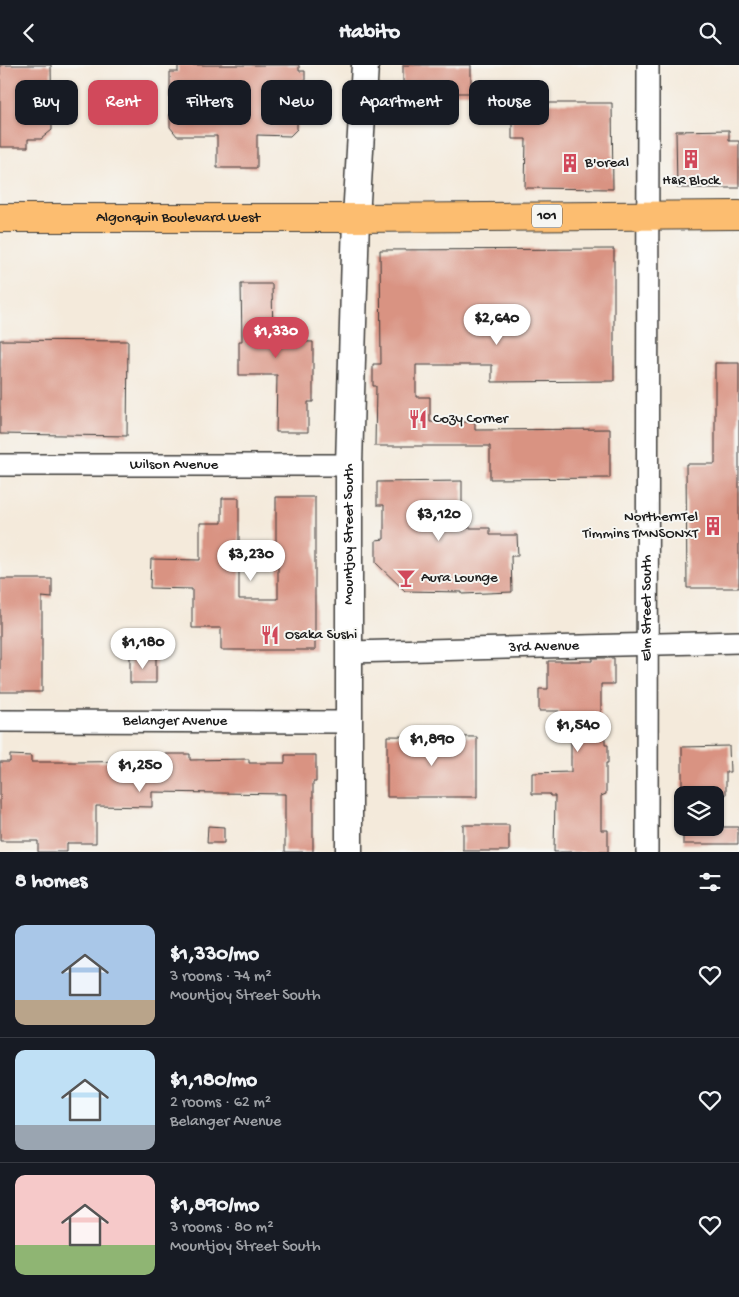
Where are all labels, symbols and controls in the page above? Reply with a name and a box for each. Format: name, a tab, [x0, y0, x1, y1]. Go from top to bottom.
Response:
icon: back	[15, 19, 43, 47]
icon: search	[696, 19, 724, 47]
text: Habito	[339, 20, 400, 46]
chip: Buy	[15, 80, 78, 125]
chip: Rent	[88, 80, 158, 125]
chip: Filters	[168, 80, 251, 125]
chip: New	[261, 80, 332, 125]
chip: Apartment	[342, 80, 459, 125]
chip: House	[469, 80, 549, 125]
building icon: H&R Block	[680, 148, 702, 170]
building icon: B'oreal	[559, 152, 581, 174]
place label: B'oreal	[584, 154, 629, 172]
place label: H&R Block	[662, 172, 721, 190]
road number: 101	[532, 205, 562, 227]
street label: Algonquin Boulevard West	[96, 209, 262, 227]
pin: $2,640	[456, 303, 538, 346]
text: $2,640	[475, 310, 519, 329]
pin: $1,330	[235, 317, 317, 359]
text: $1,330	[254, 323, 298, 342]
restaurant icon: Cozy Corner	[407, 408, 429, 430]
place label: Cozy Corner	[433, 410, 510, 428]
street label: Wilson Avenue	[130, 456, 219, 474]
street label: Mountjoy Street South	[340, 463, 358, 605]
pin: $3,120	[398, 499, 480, 542]
text: $3,120	[417, 506, 461, 525]
place label: NorthernTel Timmins TMNSONXT	[582, 508, 699, 543]
building icon: NorthernTel Timmins TMNSONXT	[702, 515, 724, 537]
pin: $3,230	[210, 539, 292, 582]
text: $3,230	[228, 546, 274, 565]
street label: Elm Street South	[638, 555, 656, 661]
bar icon: Aura Lounge	[395, 567, 417, 589]
place label: Aura Lounge	[421, 569, 498, 587]
restaurant icon: Osaka Sushi	[259, 624, 281, 646]
place label: Osaka Sushi	[285, 626, 357, 644]
pin: $1,180	[102, 627, 184, 670]
text: $1,180	[122, 634, 164, 653]
street label: 3rd Avenue	[507, 637, 580, 657]
pin: $1,540	[537, 711, 619, 753]
street label: Belanger Avenue	[122, 712, 228, 731]
text: $1,540	[556, 717, 600, 736]
pin: $1,890	[391, 725, 473, 767]
text: $1,890	[410, 731, 454, 750]
pin: $1,250	[99, 751, 181, 793]
text: $1,250	[118, 757, 162, 776]
map controls	[674, 786, 724, 836]
button: layers	[674, 786, 724, 836]
icon: filters	[696, 868, 724, 896]
text: 8 homes	[15, 870, 87, 895]
text: $1,330/mo	[170, 943, 259, 968]
icon: home	[55, 945, 115, 1005]
icon: heart	[696, 961, 724, 989]
text: 3 rooms · 74 m²	[170, 968, 272, 987]
text: Mountjoy Street South	[170, 987, 320, 1006]
text: $1,180/mo	[170, 1069, 257, 1094]
icon: home	[55, 1070, 115, 1130]
icon: heart	[696, 1086, 724, 1114]
text: 2 rooms · 62 m²	[170, 1094, 271, 1113]
text: Belanger Avenue	[170, 1113, 281, 1132]
text: $1,890/mo	[170, 1194, 259, 1219]
icon: home	[55, 1195, 115, 1255]
icon: heart	[696, 1211, 724, 1239]
text: 3 rooms · 80 m²	[170, 1219, 274, 1238]
text: Mountjoy Street South	[170, 1238, 320, 1257]

